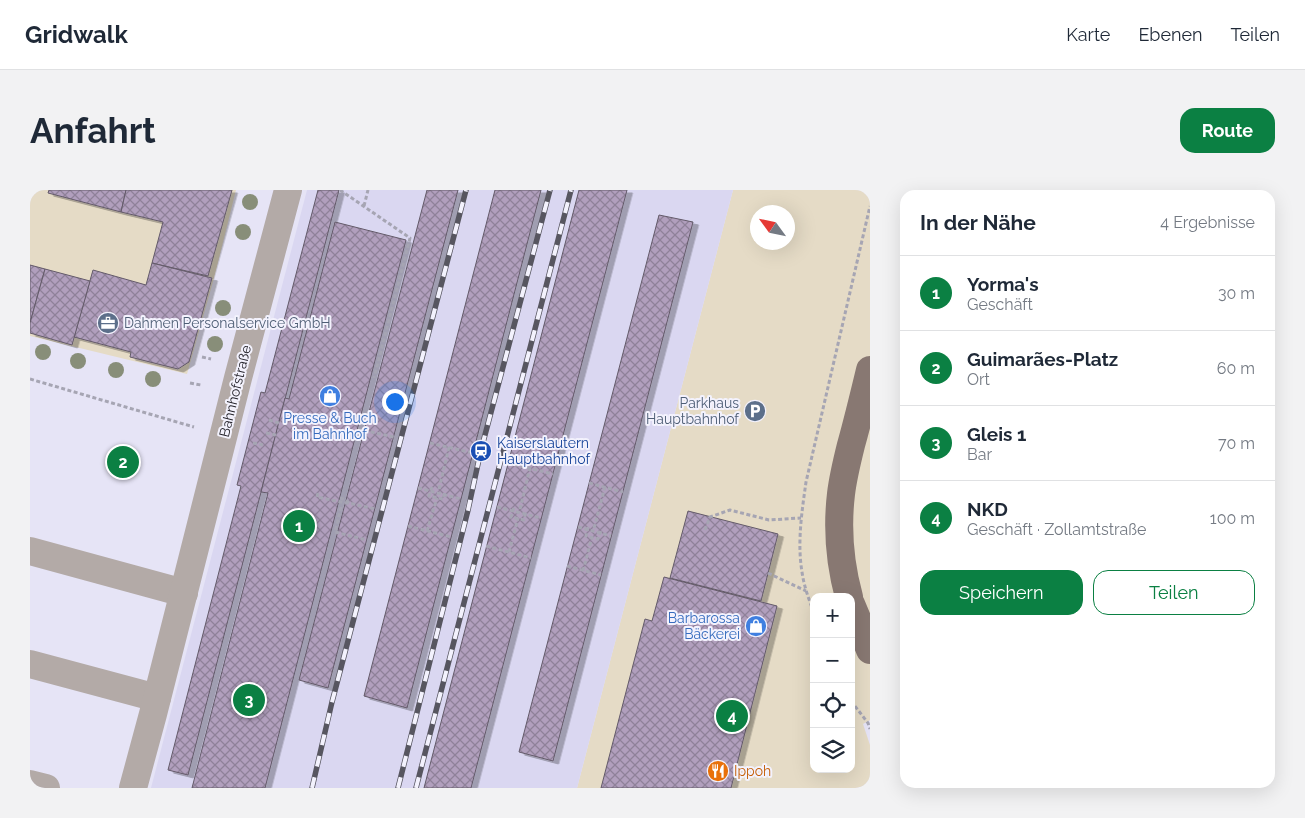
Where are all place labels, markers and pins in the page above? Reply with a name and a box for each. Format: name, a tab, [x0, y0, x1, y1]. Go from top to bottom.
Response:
office icon: Dahmen Personalservice GmbH	[96, 311, 120, 335]
place label: Dahmen Personalservice GmbH	[124, 315, 331, 331]
shop icon: Presse & Buch im Bahnhof	[318, 384, 342, 408]
place label: Parkhaus Hauptbahnhof	[646, 395, 740, 427]
parking icon: Parkhaus Hauptbahnhof	[743, 399, 767, 423]
place label: Presse & Buch im Bahnhof	[283, 410, 377, 442]
place label: Kaiserslautern Hauptbahnhof	[497, 435, 591, 467]
station icon: Kaiserslautern Hauptbahnhof	[469, 439, 493, 463]
pin: 2	[107, 443, 139, 481]
pin: 1	[283, 507, 315, 545]
place label: Barbarossa Bäckerei	[668, 610, 740, 642]
shop icon: Barbarossa Bäckerei	[744, 614, 768, 638]
pin: 3	[233, 681, 265, 719]
pin: 4	[716, 697, 748, 735]
restaurant icon: Ippoh	[706, 759, 730, 783]
place label: Ippoh	[734, 763, 771, 779]

